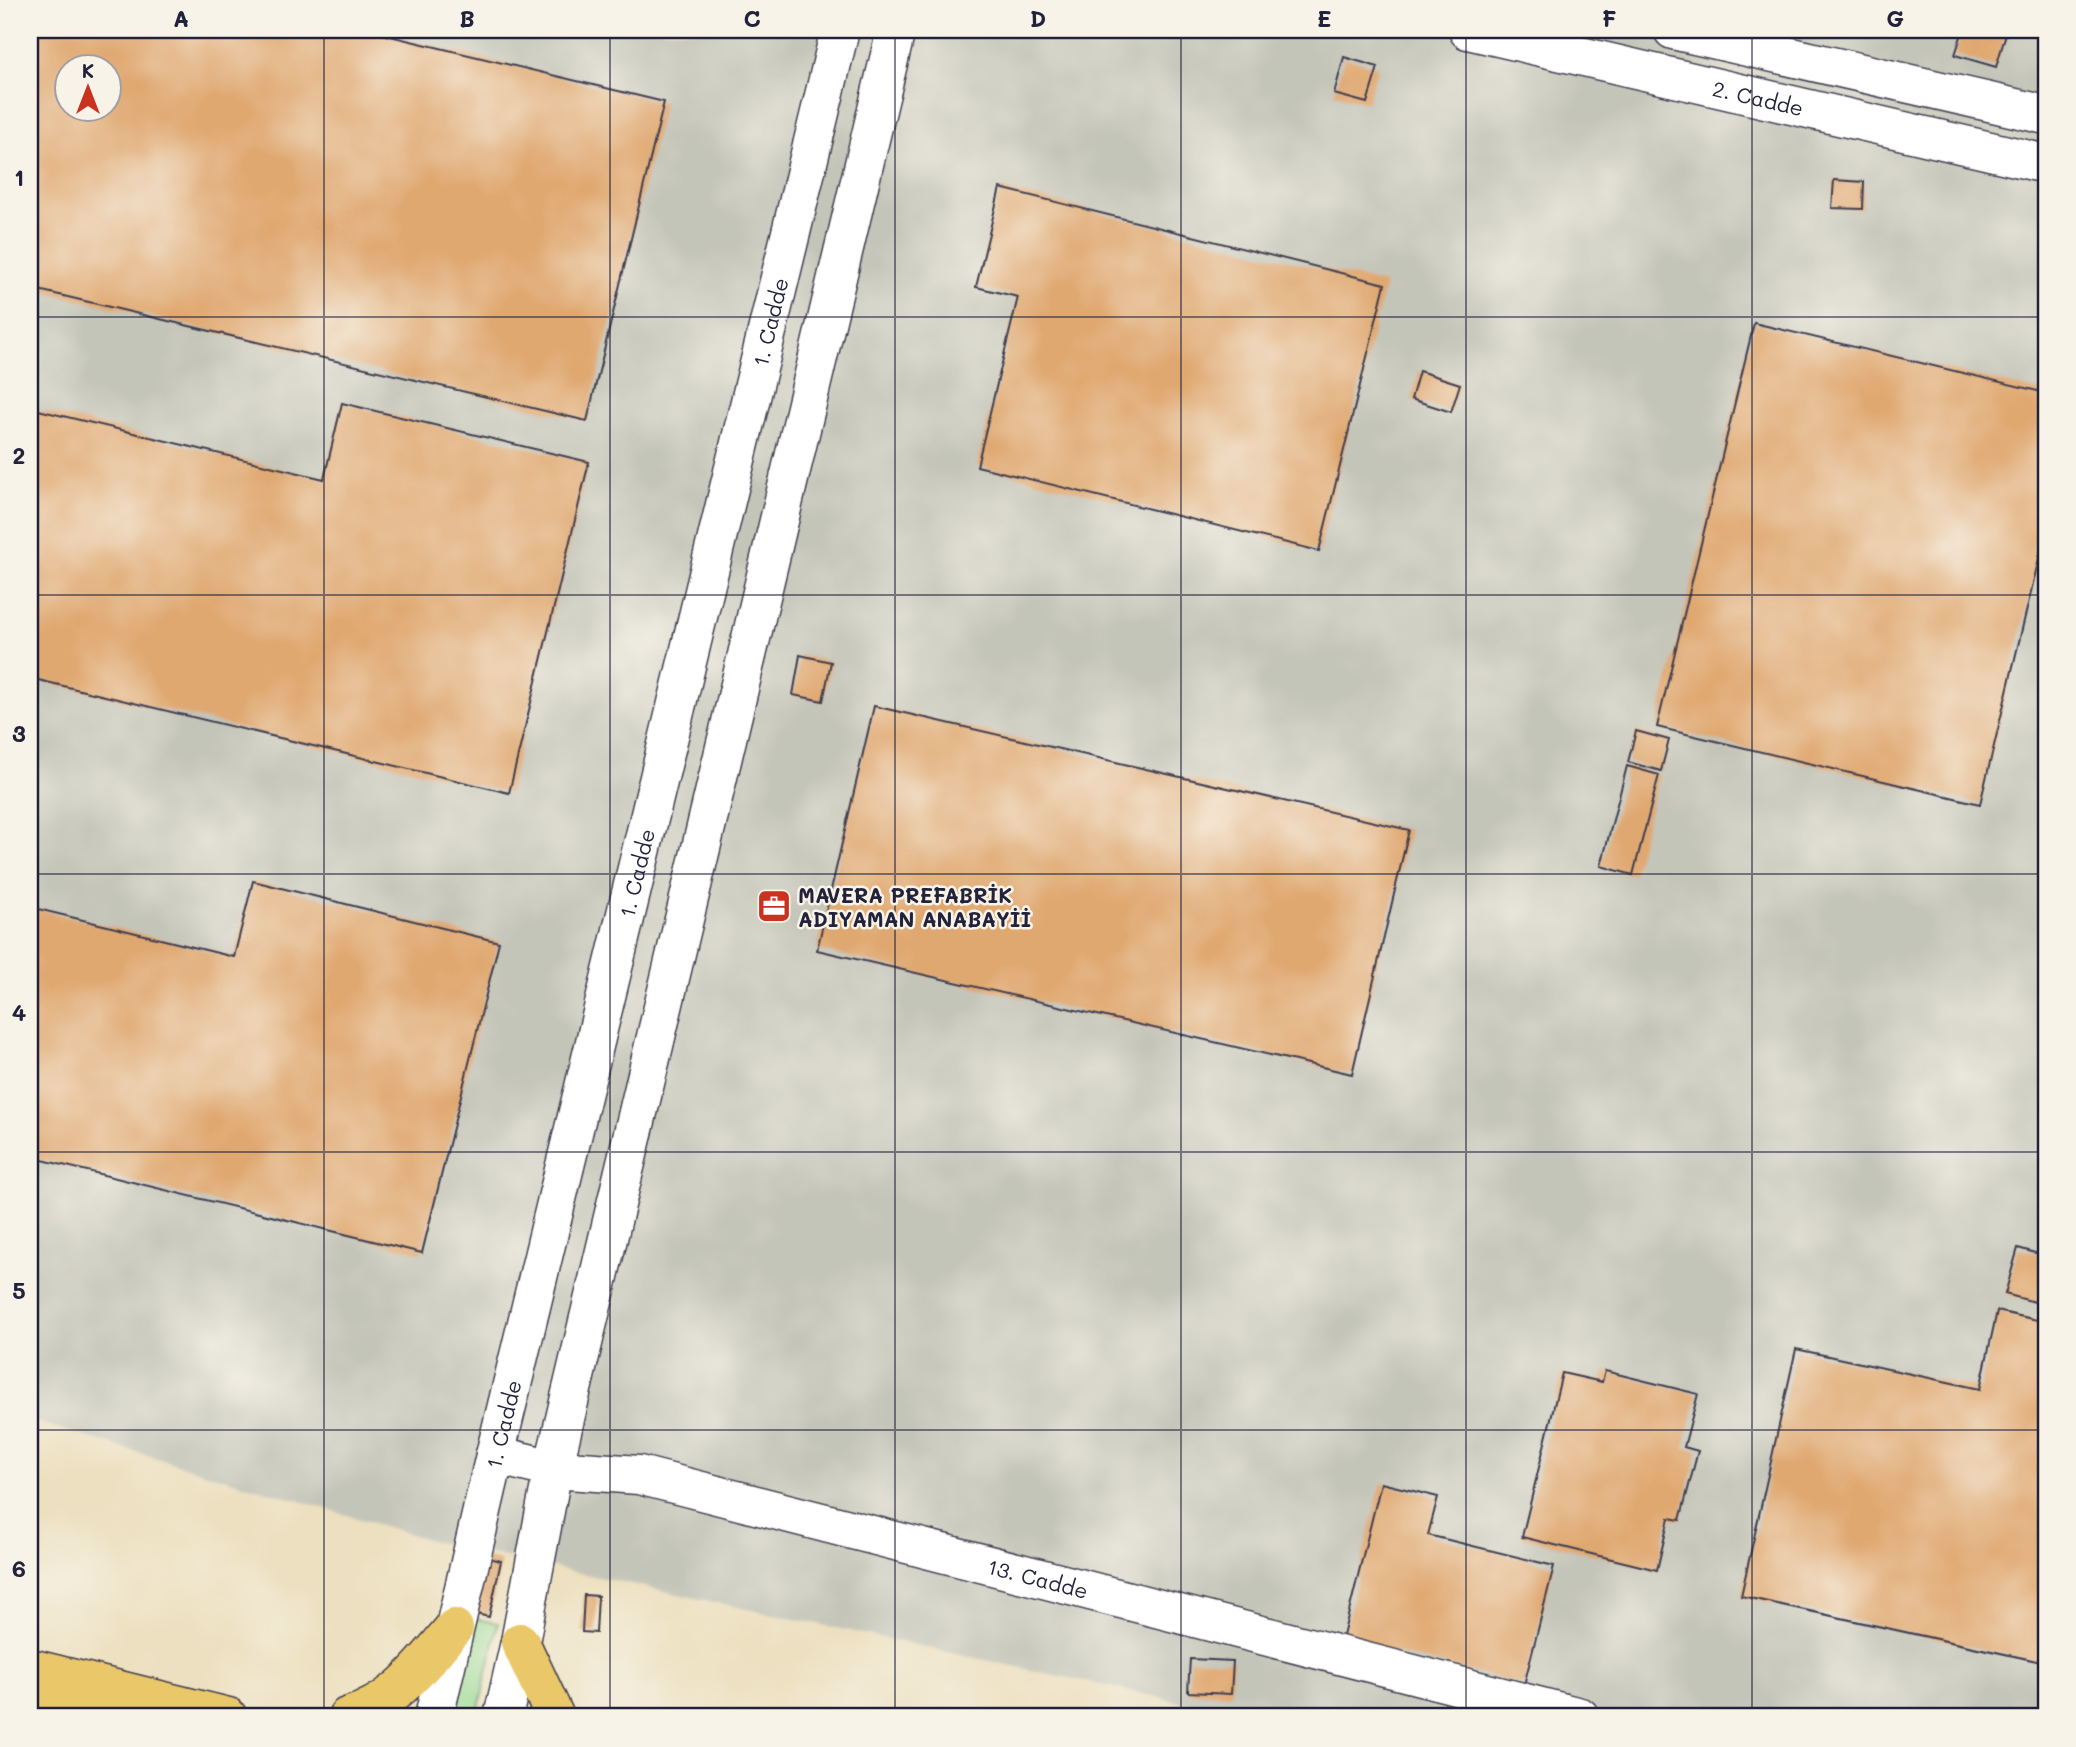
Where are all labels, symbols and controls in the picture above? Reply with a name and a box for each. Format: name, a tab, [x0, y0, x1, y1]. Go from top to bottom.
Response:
text: A	[173, 3, 189, 33]
text: B	[459, 3, 475, 33]
text: C	[743, 3, 761, 33]
text: D	[1030, 3, 1046, 33]
text: E	[1317, 3, 1331, 33]
text: F	[1602, 3, 1616, 33]
text: G	[1886, 3, 1904, 33]
north arrow	[52, 52, 122, 122]
text: K	[82, 58, 94, 83]
street label: 2. Cadde	[1710, 74, 1806, 121]
text: 1	[14, 162, 24, 192]
street label: 1. Cadde	[746, 275, 793, 369]
text: 2	[13, 440, 25, 470]
text: 3	[12, 718, 26, 748]
street label: 1. Cadde	[612, 826, 660, 920]
place label: MAVERA PREFABRİK ADIYAMAN ANABAYİİ	[798, 881, 1031, 932]
office icon: MAVERA PREFABRİK ADIYAMAN ANABAYİİ	[755, 887, 793, 925]
text: 4	[12, 997, 26, 1027]
text: 5	[12, 1275, 26, 1305]
street label: 1. Cadde	[479, 1377, 526, 1471]
street label: 13. Cadde	[985, 1552, 1091, 1603]
text: 6	[12, 1553, 26, 1583]

